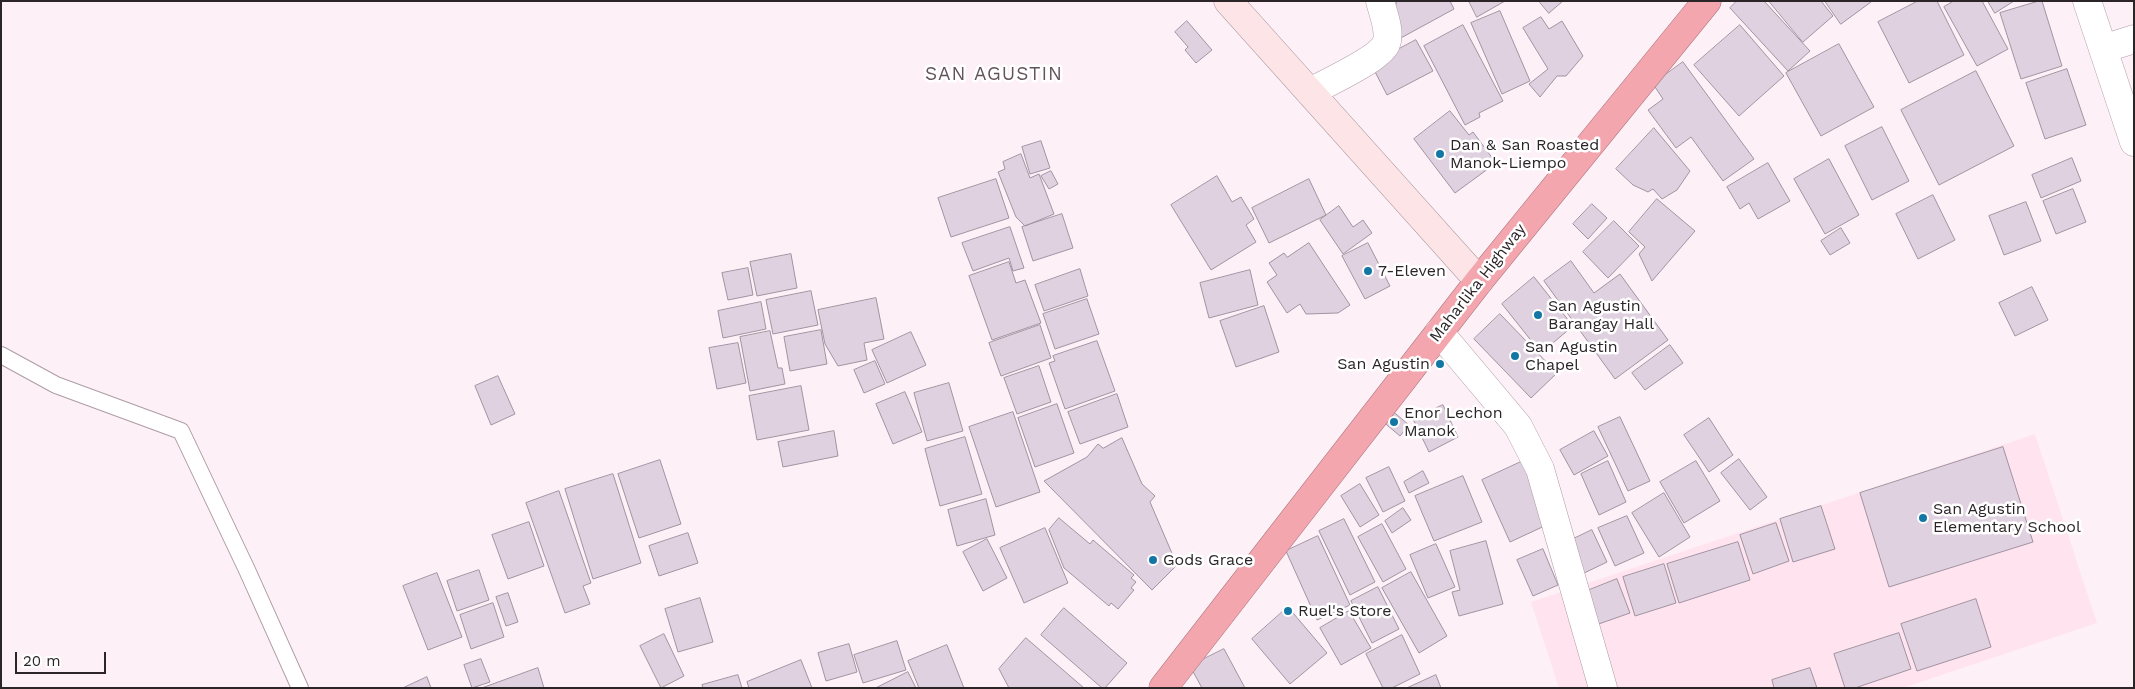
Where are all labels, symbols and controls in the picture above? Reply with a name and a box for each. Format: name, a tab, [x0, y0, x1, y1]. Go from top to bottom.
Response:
district label: SAN AGUSTIN	[924, 63, 1064, 85]
place label: Dan & San Roasted Manok-Liempo	[1450, 135, 1599, 173]
marker: Dan & San Roasted Manok-Liempo	[1434, 148, 1446, 160]
street label: Maharlika Highway	[1426, 220, 1530, 346]
place label: 7-Eleven	[1378, 261, 1446, 281]
marker: 7-Eleven	[1362, 265, 1374, 277]
place label: San Agustin Barangay Hall	[1548, 296, 1654, 334]
marker: San Agustin Barangay Hall	[1532, 309, 1544, 321]
place label: San Agustin Chapel	[1525, 337, 1618, 375]
marker: San Agustin Chapel	[1509, 350, 1521, 362]
place label: San Agustin	[1337, 354, 1430, 374]
marker: San Agustin	[1434, 358, 1446, 370]
place label: Enor Lechon Manok	[1404, 403, 1503, 441]
marker: Enor Lechon Manok	[1388, 416, 1400, 428]
place label: San Agustin Elementary School	[1933, 499, 2081, 537]
marker: San Agustin Elementary School	[1917, 512, 1929, 524]
place label: Gods Grace	[1163, 550, 1253, 570]
marker: Gods Grace	[1147, 554, 1159, 566]
place label: Ruel's Store	[1298, 601, 1392, 621]
marker: Ruel's Store	[1282, 605, 1294, 617]
scale bar	[18, 642, 109, 674]
text: 20 m	[23, 652, 61, 670]

